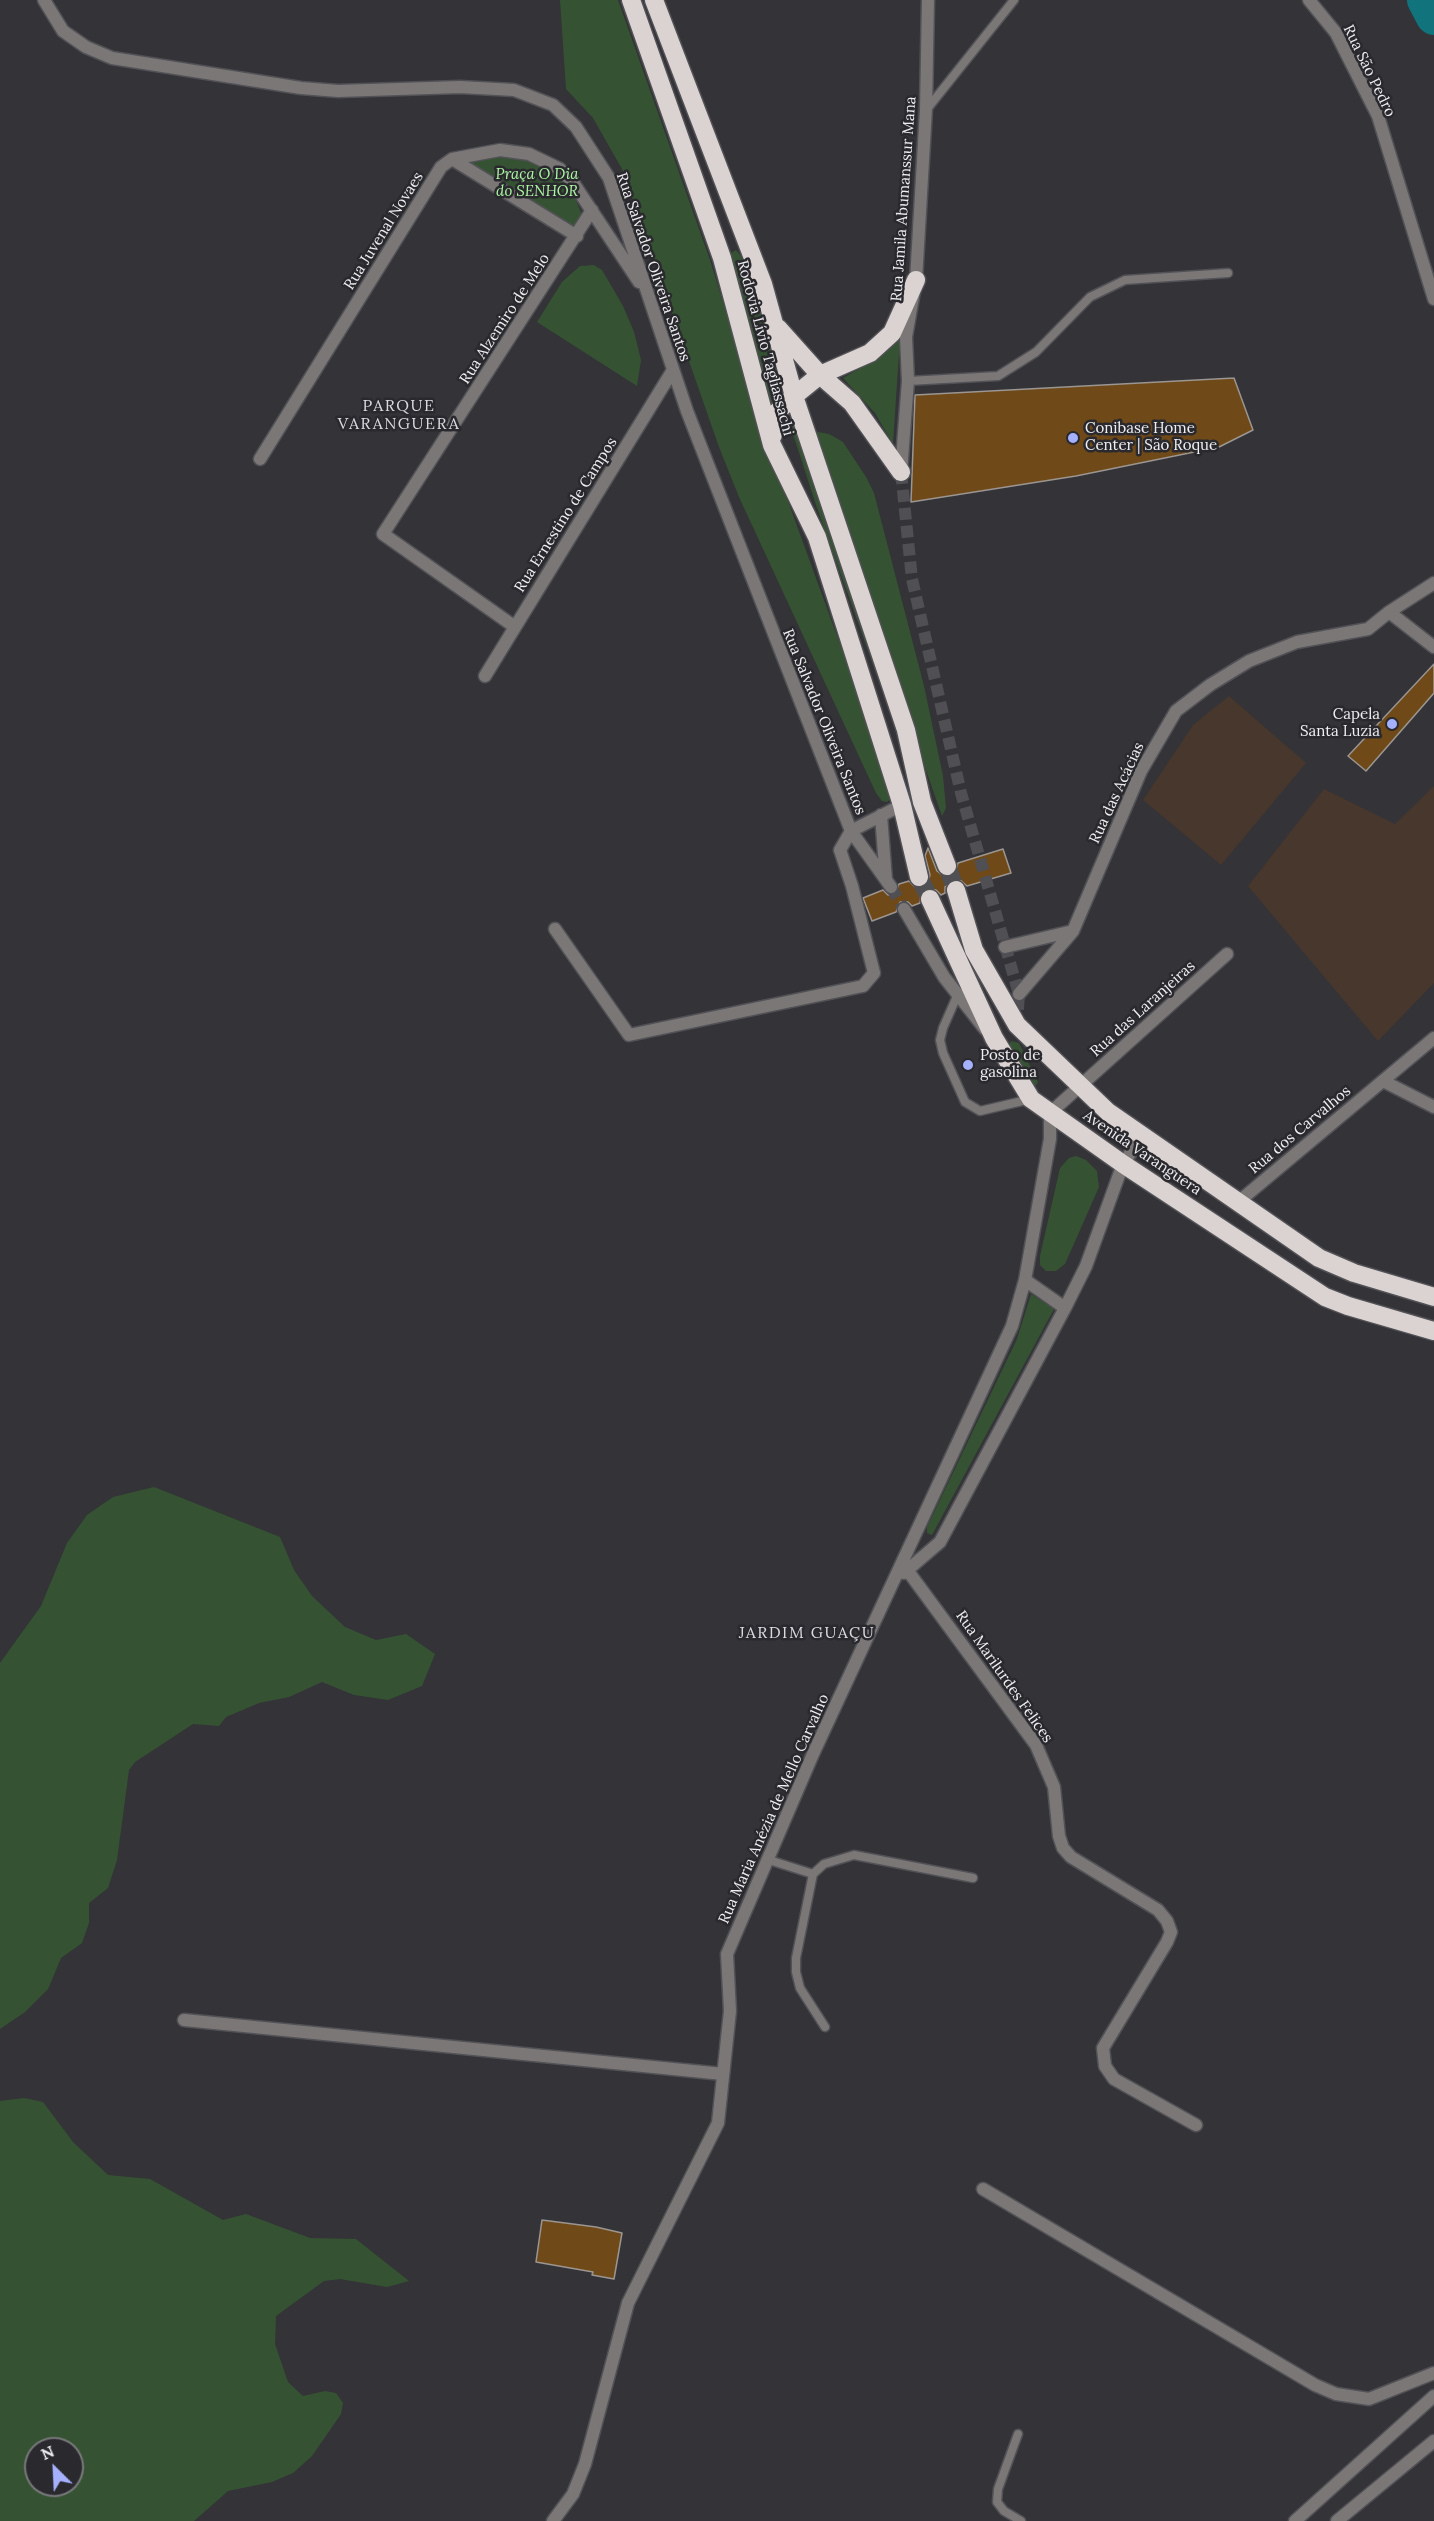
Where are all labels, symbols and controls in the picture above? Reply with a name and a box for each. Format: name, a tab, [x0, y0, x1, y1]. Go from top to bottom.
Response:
street label: Rua São Pedro	[1339, 22, 1399, 120]
street label: Rua Jamila Abumanssur Mana	[888, 96, 920, 302]
park label: Praça O Dia do SENHOR	[496, 166, 578, 201]
street label: Rua Juvenal Novaes	[341, 169, 427, 293]
street label: Rua Salvador Oliveira Santos	[612, 170, 694, 364]
street label: Rua Alzemiro de Melo	[456, 251, 554, 387]
street label: Rodovia Lívio Tagliassachi	[733, 258, 797, 438]
district label: PARQUE VARANGUERA	[338, 396, 460, 434]
place label: Conibase Home Center | São Roque	[1085, 420, 1217, 455]
marker: Conibase Home Center | São Roque	[1066, 431, 1080, 445]
street label: Rua Ernestino de Campos	[511, 434, 621, 596]
street label: Rua Salvador Oliveira Santos	[778, 627, 870, 817]
place label: Capela Santa Luzia	[1300, 706, 1380, 741]
marker: Capela Santa Luzia	[1385, 717, 1399, 731]
street label: Rua das Acácias	[1086, 740, 1148, 846]
street label: Rua das Laranjeiras	[1087, 957, 1199, 1061]
place label: Posto de gasolina	[980, 1047, 1040, 1082]
marker: Posto de gasolina	[961, 1058, 975, 1072]
street label: Rua dos Carvalhos	[1245, 1082, 1355, 1178]
street label: Avenida Varanguera	[1080, 1107, 1204, 1199]
street label: Rua Marilurdes Felices	[952, 1607, 1056, 1747]
district label: JARDIM GUAÇU	[739, 1623, 875, 1643]
street label: Rua Maria Anézia de Mello Carvalho	[715, 1691, 833, 1927]
north arrow	[24, 2437, 84, 2497]
text: N	[38, 2441, 57, 2464]

